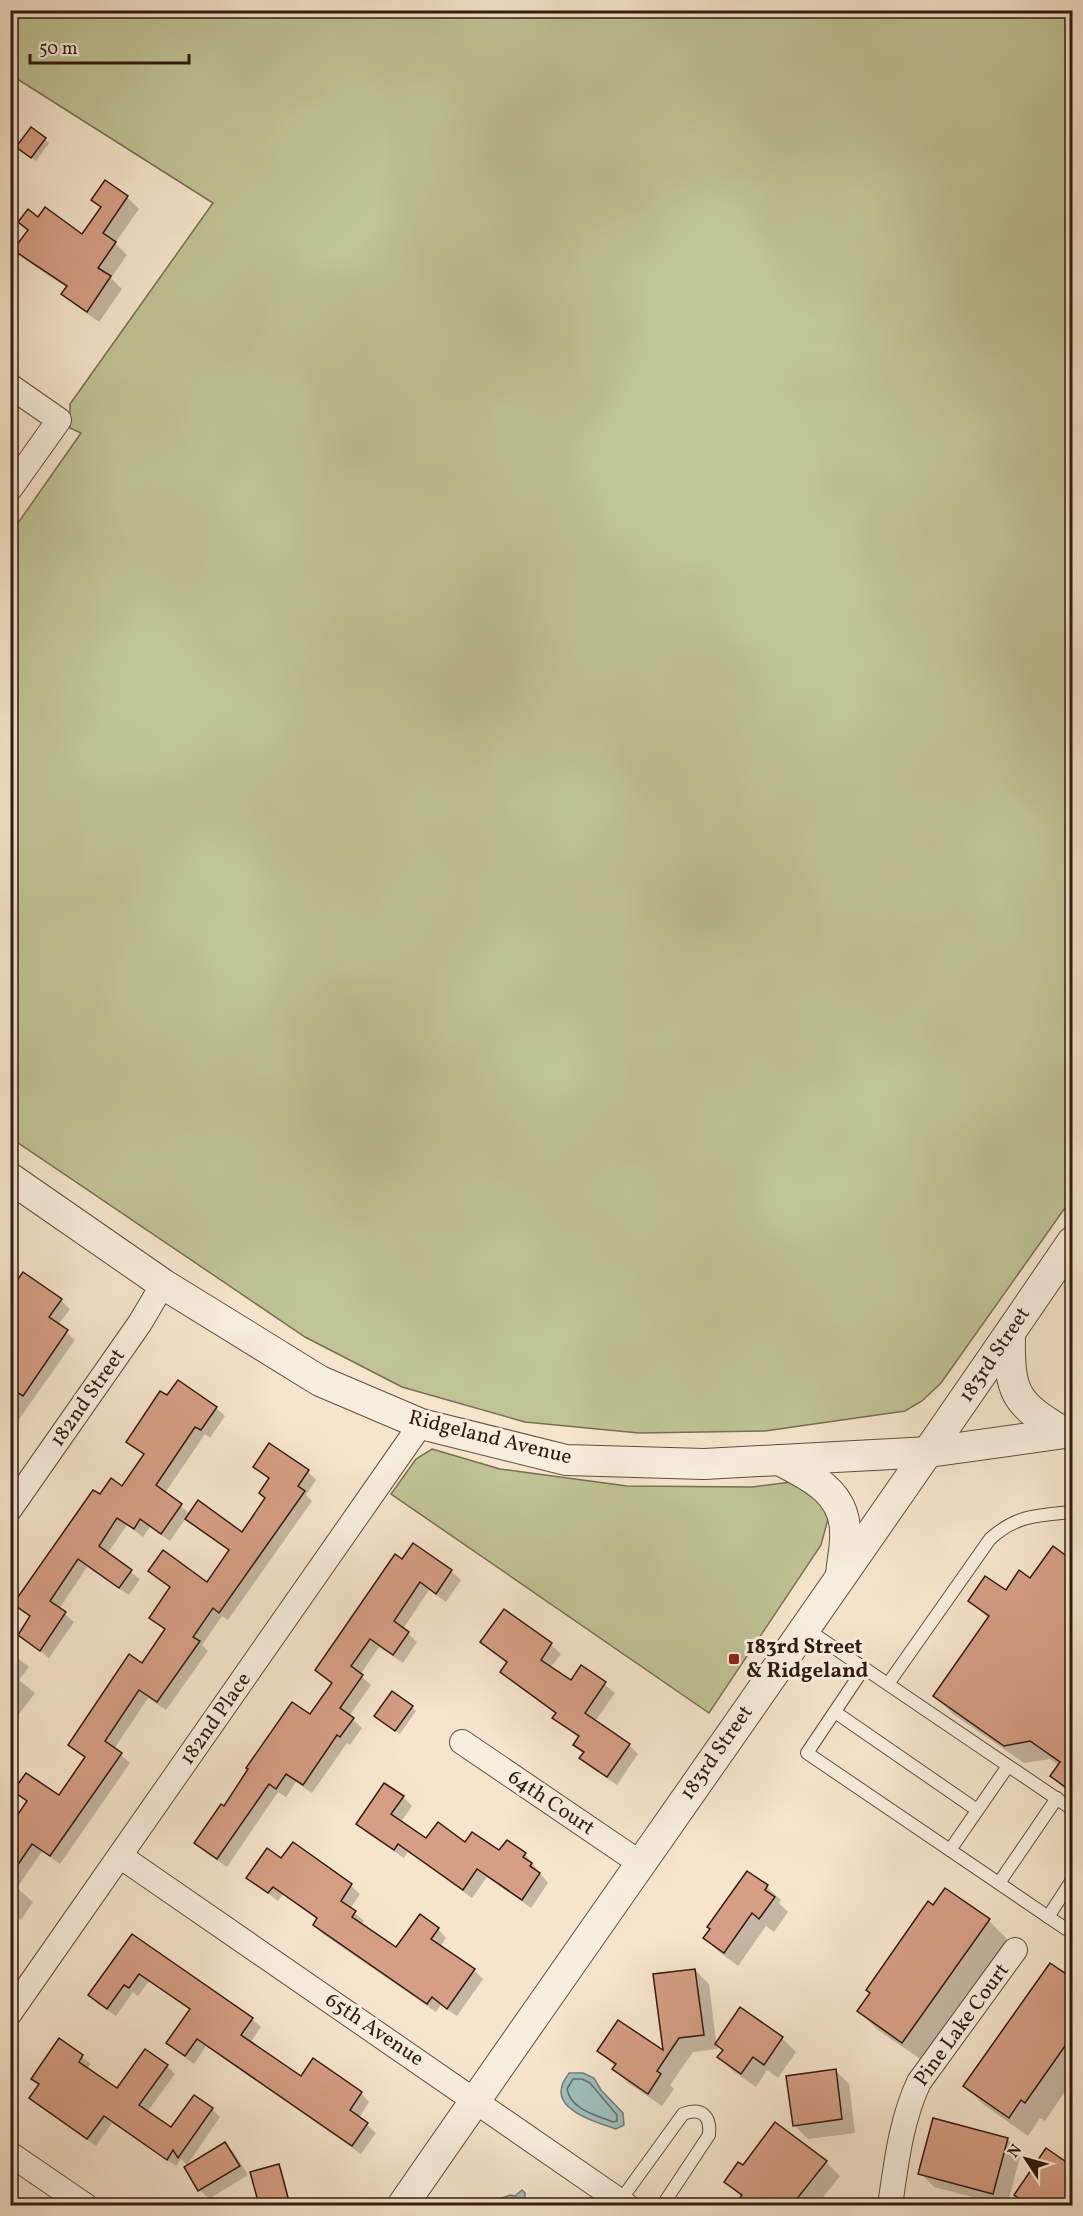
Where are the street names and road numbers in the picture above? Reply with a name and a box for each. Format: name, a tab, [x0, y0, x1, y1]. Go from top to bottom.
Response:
street label: 183rd Street	[952, 1302, 1038, 1408]
street label: 182nd Street	[44, 1343, 132, 1453]
street label: Ridgeland Avenue	[405, 1404, 575, 1472]
street label: 182nd Place	[173, 1667, 259, 1771]
street label: 183rd Street	[674, 1700, 760, 1806]
street label: 64th Court	[502, 1763, 600, 1843]
street label: Pine Lake Court	[907, 1958, 1017, 2092]
street label: 65th Avenue	[319, 1986, 429, 2074]

